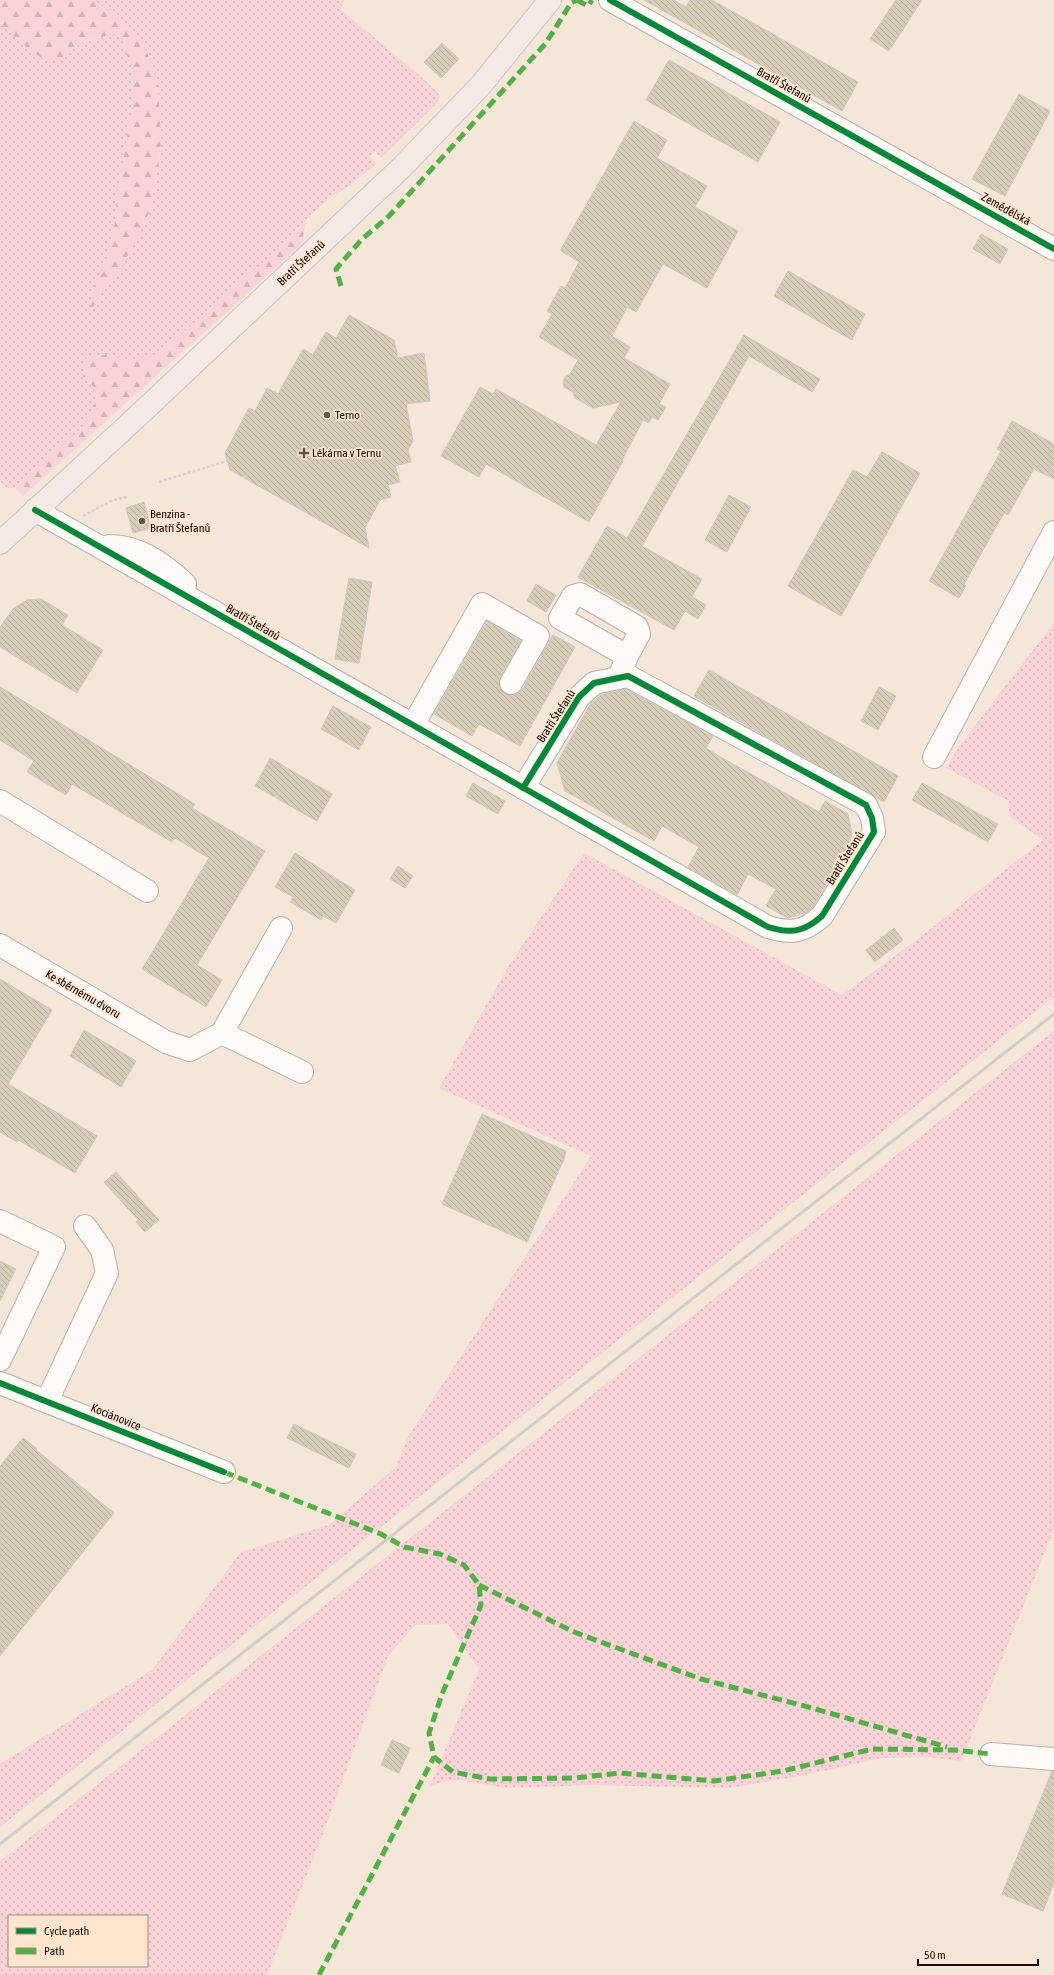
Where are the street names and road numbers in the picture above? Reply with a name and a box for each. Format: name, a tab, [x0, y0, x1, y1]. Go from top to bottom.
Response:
street label: Bratří Štefanů	[754, 64, 814, 106]
street label: Zemědělská	[979, 190, 1033, 228]
street label: Bratří Štefanů	[274, 237, 328, 289]
street label: Bratří Štefanů	[223, 601, 283, 643]
street label: Bratří Štefanů	[534, 687, 578, 745]
street label: Bratří Štefanů	[823, 829, 867, 887]
street label: Ke sběrnému dvoru	[43, 967, 123, 1021]
street label: Kociánovice	[89, 1401, 143, 1433]

